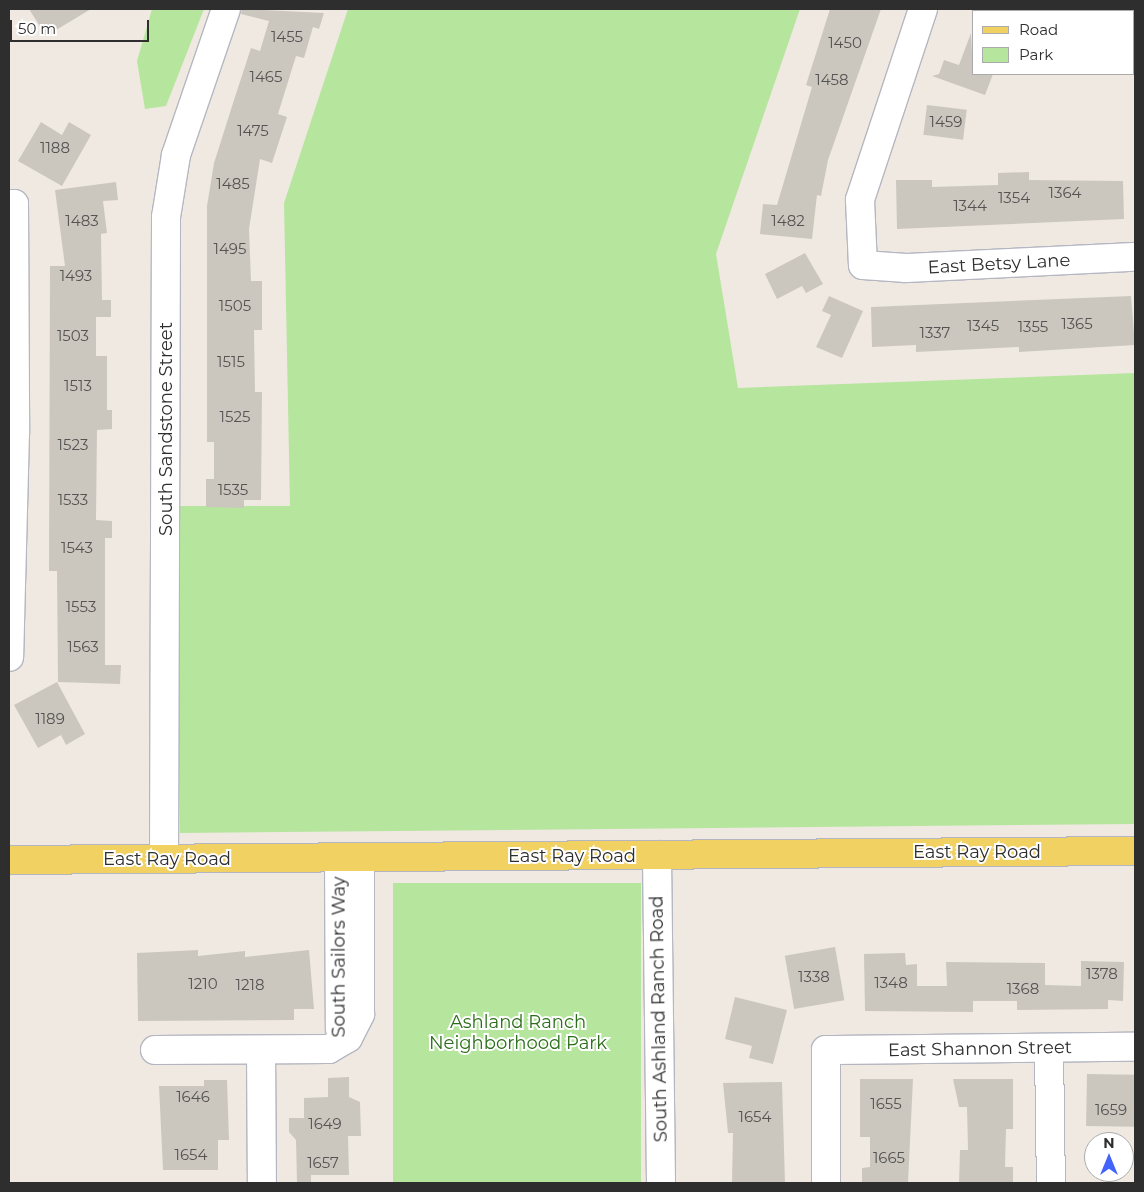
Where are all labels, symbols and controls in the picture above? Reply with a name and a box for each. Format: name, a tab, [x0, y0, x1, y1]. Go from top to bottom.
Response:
scale bar	[12, 10, 151, 42]
legend	[972, 10, 1134, 75]
text: 50 m	[18, 19, 56, 38]
text: Road	[1019, 20, 1058, 39]
house number: 1455	[271, 28, 303, 46]
house number: 1450	[828, 34, 862, 52]
text: Park	[1019, 45, 1053, 64]
house number: 1465	[250, 68, 282, 86]
house number: 1458	[815, 71, 849, 89]
house number: 1459	[930, 113, 962, 131]
house number: 1475	[237, 122, 269, 140]
house number: 1188	[40, 139, 70, 157]
house number: 1485	[216, 175, 250, 193]
house number: 1364	[1049, 184, 1081, 202]
house number: 1354	[998, 189, 1030, 207]
house number: 1344	[953, 197, 987, 215]
house number: 1483	[65, 212, 99, 230]
house number: 1482	[771, 212, 805, 230]
house number: 1495	[214, 240, 246, 258]
street label: East Betsy Lane	[927, 249, 1071, 279]
house number: 1493	[60, 267, 92, 285]
house number: 1505	[219, 297, 251, 315]
house number: 1365	[1061, 315, 1093, 333]
house number: 1345	[967, 317, 999, 335]
house number: 1355	[1018, 318, 1048, 336]
street label: South Sandstone Street	[155, 322, 177, 536]
house number: 1337	[920, 324, 950, 342]
house number: 1503	[57, 327, 89, 345]
house number: 1515	[217, 353, 245, 371]
house number: 1513	[64, 377, 92, 395]
house number: 1525	[220, 408, 250, 426]
house number: 1523	[58, 436, 88, 454]
house number: 1535	[218, 481, 248, 499]
house number: 1533	[58, 491, 88, 509]
house number: 1543	[61, 539, 93, 557]
house number: 1553	[66, 598, 96, 616]
house number: 1563	[67, 638, 99, 656]
house number: 1189	[35, 710, 65, 728]
street label: East Ray Road	[913, 841, 1041, 863]
street label: East Ray Road	[508, 845, 636, 867]
street label: East Ray Road	[103, 848, 231, 870]
street label: South Sailors Way	[328, 876, 350, 1038]
street label: South Ashland Ranch Road	[646, 896, 672, 1142]
house number: 1378	[1086, 965, 1118, 983]
house number: 1338	[798, 968, 830, 986]
house number: 1348	[874, 974, 908, 992]
house number: 1210	[188, 975, 218, 993]
house number: 1218	[236, 976, 264, 994]
house number: 1368	[1007, 980, 1039, 998]
park label: Ashland Ranch Neighborhood Park	[429, 1012, 607, 1054]
street label: East Shannon Street	[888, 1037, 1072, 1061]
house number: 1646	[176, 1088, 210, 1106]
house number: 1655	[870, 1095, 902, 1113]
house number: 1659	[1095, 1101, 1127, 1119]
house number: 1654	[739, 1108, 771, 1126]
house number: 1649	[308, 1115, 342, 1133]
north arrow	[1084, 1132, 1134, 1182]
text: N	[1103, 1134, 1115, 1152]
house number: 1654	[175, 1146, 207, 1164]
house number: 1665	[873, 1149, 905, 1167]
house number: 1657	[307, 1154, 339, 1172]

